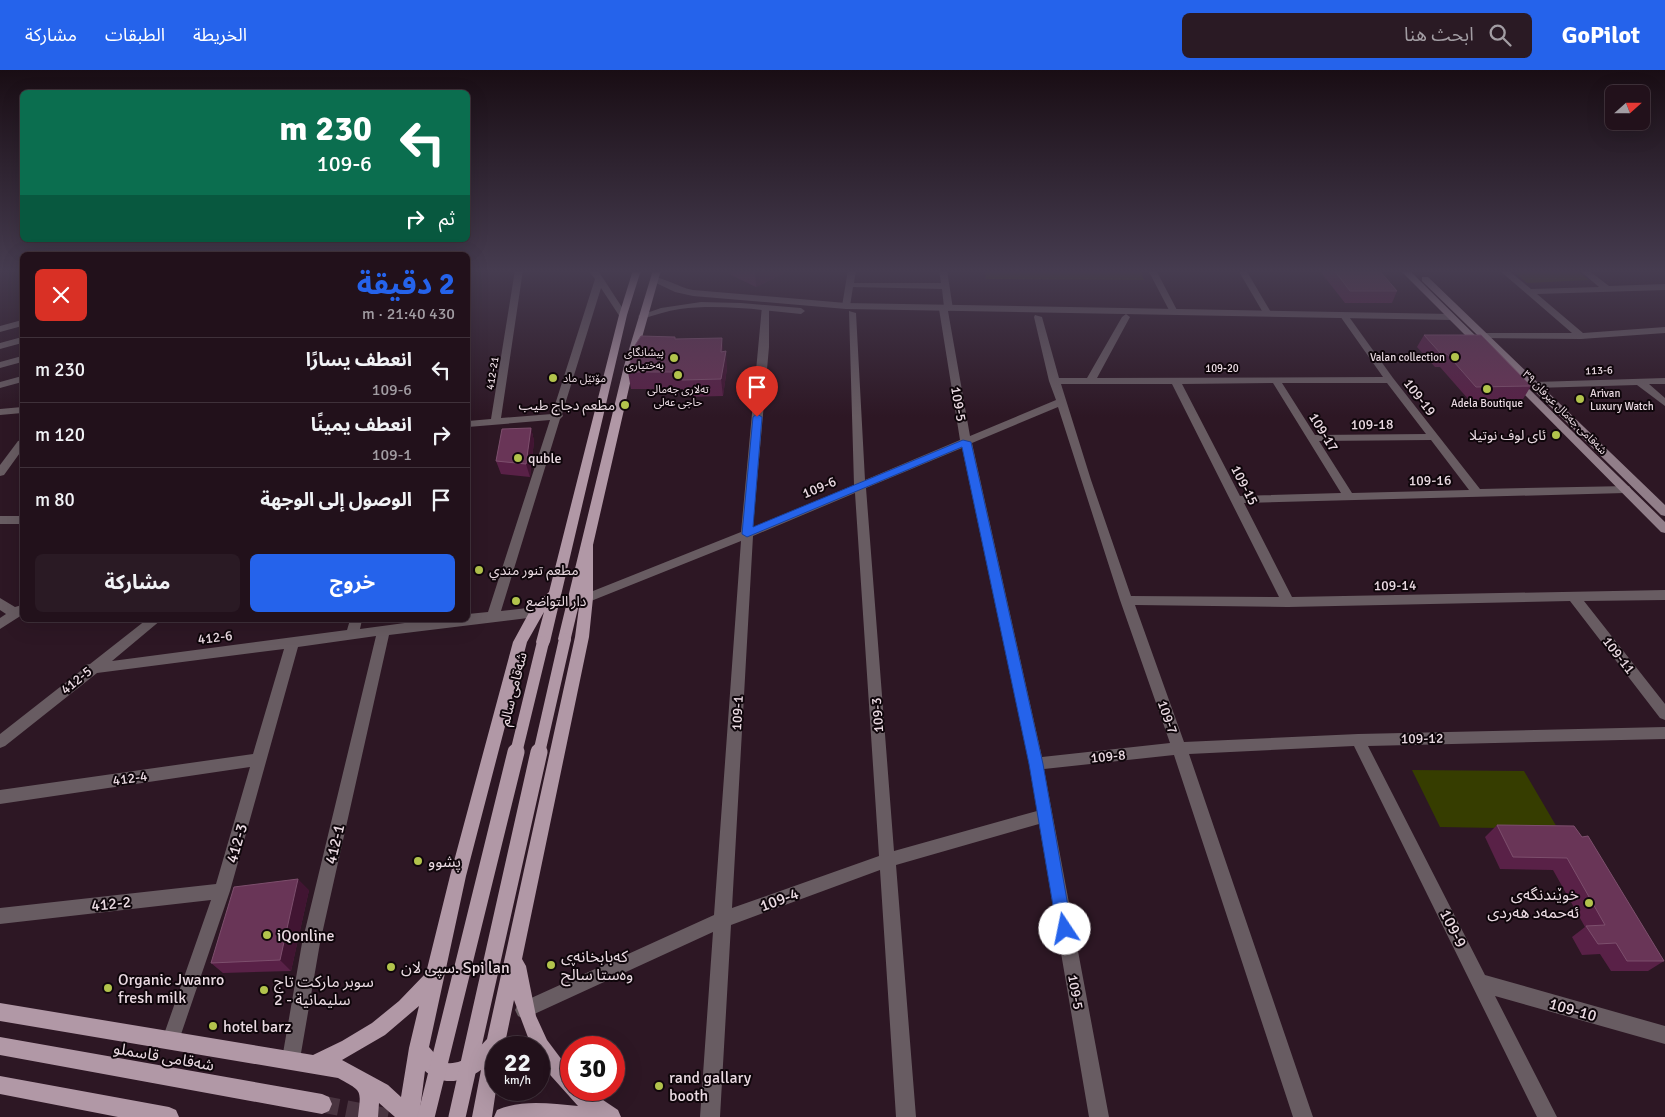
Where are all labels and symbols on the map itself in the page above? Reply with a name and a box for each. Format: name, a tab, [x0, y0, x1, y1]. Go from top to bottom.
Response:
north arrow	[1605, 85, 1650, 130]
place label: پیشانگای بەختیاری	[624, 346, 664, 372]
place label: Valan collection	[1370, 351, 1445, 364]
marker: Valan collection	[1449, 351, 1461, 363]
marker: پیشانگای بەختیاری	[668, 352, 680, 364]
street label: 412-21	[483, 355, 502, 391]
street label: 109-20	[1205, 362, 1239, 375]
street label: 113-6	[1585, 364, 1613, 377]
pin	[736, 366, 778, 417]
street label: شەقامی جەمال عیرفان ٣٩	[1520, 368, 1610, 457]
marker: تەلاری جەمالی حاجی عەلی	[672, 369, 684, 381]
marker: مۆتێل ماد	[547, 372, 559, 384]
place label: مۆتێل ماد	[563, 372, 606, 385]
street label: 109-19	[1400, 375, 1439, 419]
place label: تەلاری جەمالی حاجی عەلی	[647, 383, 709, 409]
marker: Adela Boutique	[1481, 383, 1493, 395]
street label: 109-5	[947, 385, 970, 423]
place label: Arivan Luxury Watch	[1590, 387, 1654, 413]
marker: Arivan Luxury Watch	[1574, 393, 1586, 405]
place label: مطعم دجاج طيب	[518, 397, 615, 416]
place label: Adela Boutique	[1451, 397, 1523, 410]
marker: مطعم دجاج طيب	[619, 399, 631, 411]
street label: 109-17	[1305, 410, 1342, 455]
street label: 109-18	[1351, 416, 1394, 433]
place label: ئای لوف نوتیلا	[1469, 427, 1546, 444]
marker: ئای لوف نوتیلا	[1550, 429, 1562, 441]
place label: quble	[528, 450, 561, 467]
marker: quble	[512, 452, 524, 464]
street label: 109-15	[1227, 462, 1262, 508]
street label: 109-16	[1409, 472, 1452, 489]
street label: 109-6	[800, 473, 839, 502]
place label: مطعم تنور مندي	[489, 562, 579, 581]
marker: مطعم تنور مندي	[473, 564, 485, 576]
street label: 109-14	[1374, 577, 1417, 594]
place label: دار التواضع	[526, 593, 587, 612]
marker: دار التواضع	[510, 595, 522, 607]
street label: 412-6	[197, 627, 234, 648]
street label: 109-11	[1599, 633, 1638, 677]
street label: شەقامی سالم	[496, 650, 533, 728]
street label: 412-5	[57, 663, 95, 698]
street label: 109-1	[728, 695, 747, 731]
street label: 109-3	[868, 697, 887, 733]
street label: 109-7	[1154, 698, 1181, 736]
street label: 109-12	[1401, 730, 1444, 747]
street label: 109-8	[1090, 746, 1126, 767]
street label: 412-4	[111, 768, 149, 789]
street label: 412-3	[222, 821, 252, 865]
street label: 412-1	[321, 822, 349, 866]
place label: پشوو	[428, 852, 461, 872]
marker: پشوو	[412, 855, 424, 867]
street label: 109-4	[757, 884, 802, 916]
place label: خوێندنگەی ئەحمەد هەردی	[1487, 885, 1579, 923]
street label: 412-2	[90, 892, 132, 916]
marker: خوێندنگەی ئەحمەد هەردی	[1583, 897, 1595, 909]
position arrow	[1038, 902, 1090, 954]
street label: 109-9	[1435, 906, 1471, 951]
place label: iQonline	[277, 926, 335, 946]
marker: iQonline	[261, 929, 273, 941]
place label: کەبابخانەی وەستا ساڵح	[561, 947, 633, 987]
place label: سپی لان. Spi lan	[401, 958, 510, 978]
marker: کەبابخانەی وەستا ساڵح	[545, 959, 557, 971]
marker: سپی لان. Spi lan	[385, 961, 397, 973]
place label: Organic Jwanro fresh milk	[118, 970, 224, 1008]
place label: سوبر ماركت تاج 2 - سليمانية	[274, 972, 374, 1010]
street label: 109-5	[1064, 973, 1087, 1011]
marker: Organic Jwanro fresh milk	[102, 982, 114, 994]
marker: سوبر ماركت تاج 2 - سليمانية	[258, 984, 270, 996]
street label: 109-10	[1547, 994, 1599, 1026]
place label: hotel barz	[223, 1017, 291, 1037]
marker: hotel barz	[207, 1020, 219, 1032]
speed limit sign: 30	[560, 1036, 625, 1101]
street label: شەقامی قاسملو	[112, 1038, 216, 1076]
place label: rand gallary booth	[669, 1068, 752, 1106]
marker: rand gallary booth	[653, 1080, 665, 1092]

